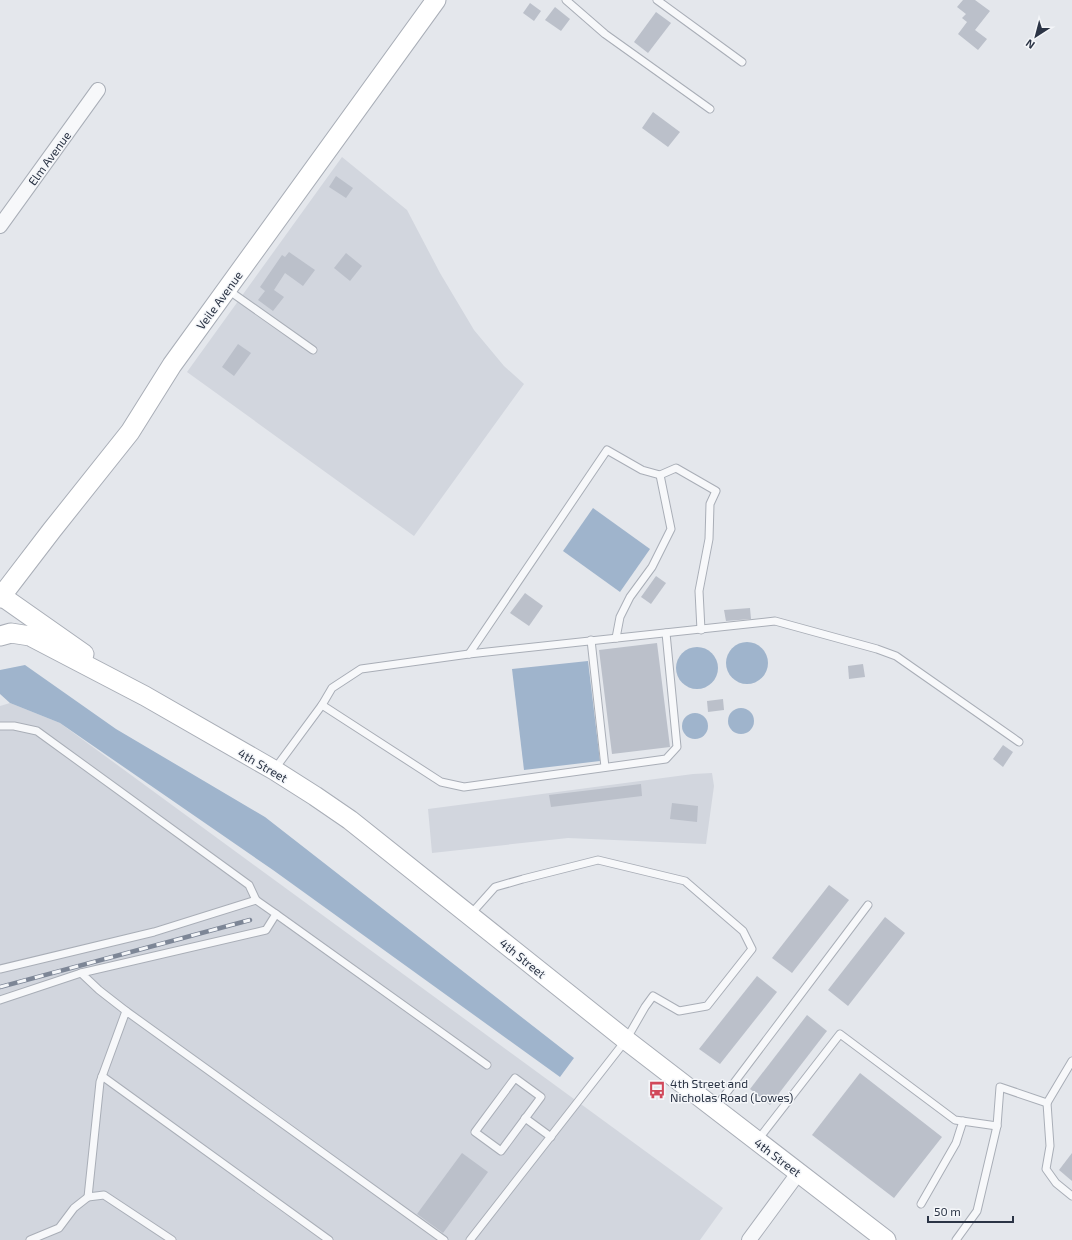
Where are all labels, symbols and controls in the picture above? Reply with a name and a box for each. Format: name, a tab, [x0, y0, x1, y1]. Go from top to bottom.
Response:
north arrow	[1016, 16, 1056, 56]
text: N	[1023, 37, 1037, 52]
street label: Elm Avenue	[25, 128, 73, 188]
street label: Veile Avenue	[193, 268, 245, 332]
street label: 4th Street	[236, 745, 291, 785]
street label: 4th Street	[497, 935, 549, 981]
place label: 4th Street and Nicholas Road (Lowes)	[670, 1076, 793, 1104]
bus stop icon: 4th Street and Nicholas Road (Lowes)	[647, 1080, 667, 1100]
street label: 4th Street	[752, 1135, 804, 1179]
scale bar	[928, 1198, 1013, 1224]
text: 50 m	[934, 1204, 961, 1218]

